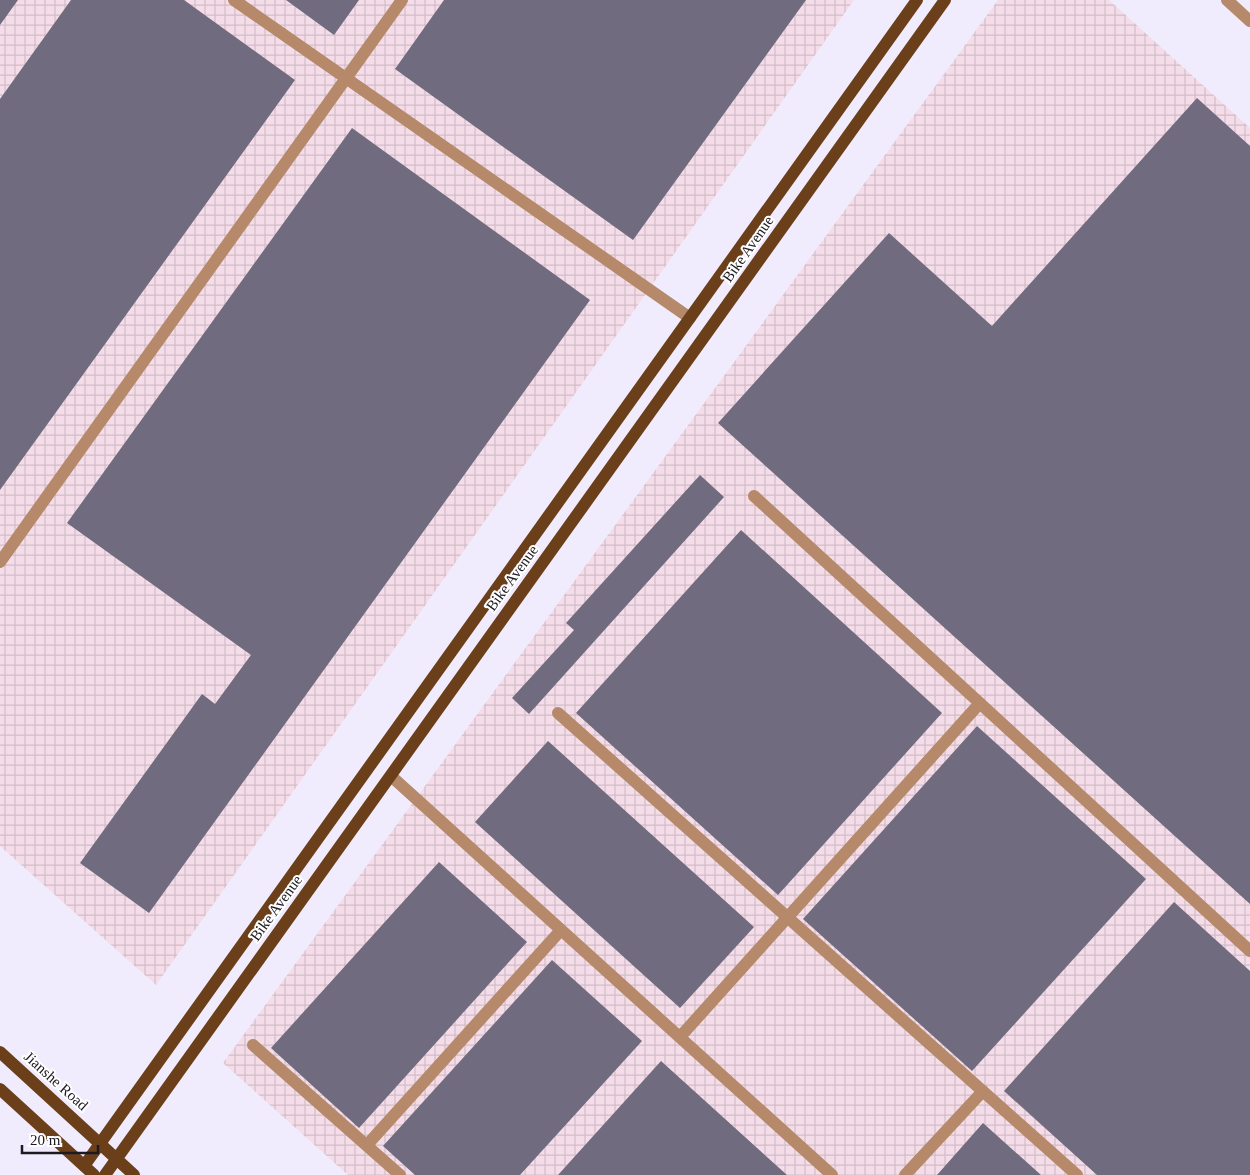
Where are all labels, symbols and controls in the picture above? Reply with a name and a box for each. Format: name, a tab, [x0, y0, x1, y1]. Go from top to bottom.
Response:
street label: Bike Avenue	[719, 213, 777, 285]
street label: Bike Avenue	[483, 542, 541, 614]
street label: Bike Avenue	[247, 872, 305, 944]
street label: Jianshe Road	[21, 1048, 91, 1114]
scale bar	[22, 1122, 99, 1154]
text: 20 m	[30, 1132, 61, 1148]

